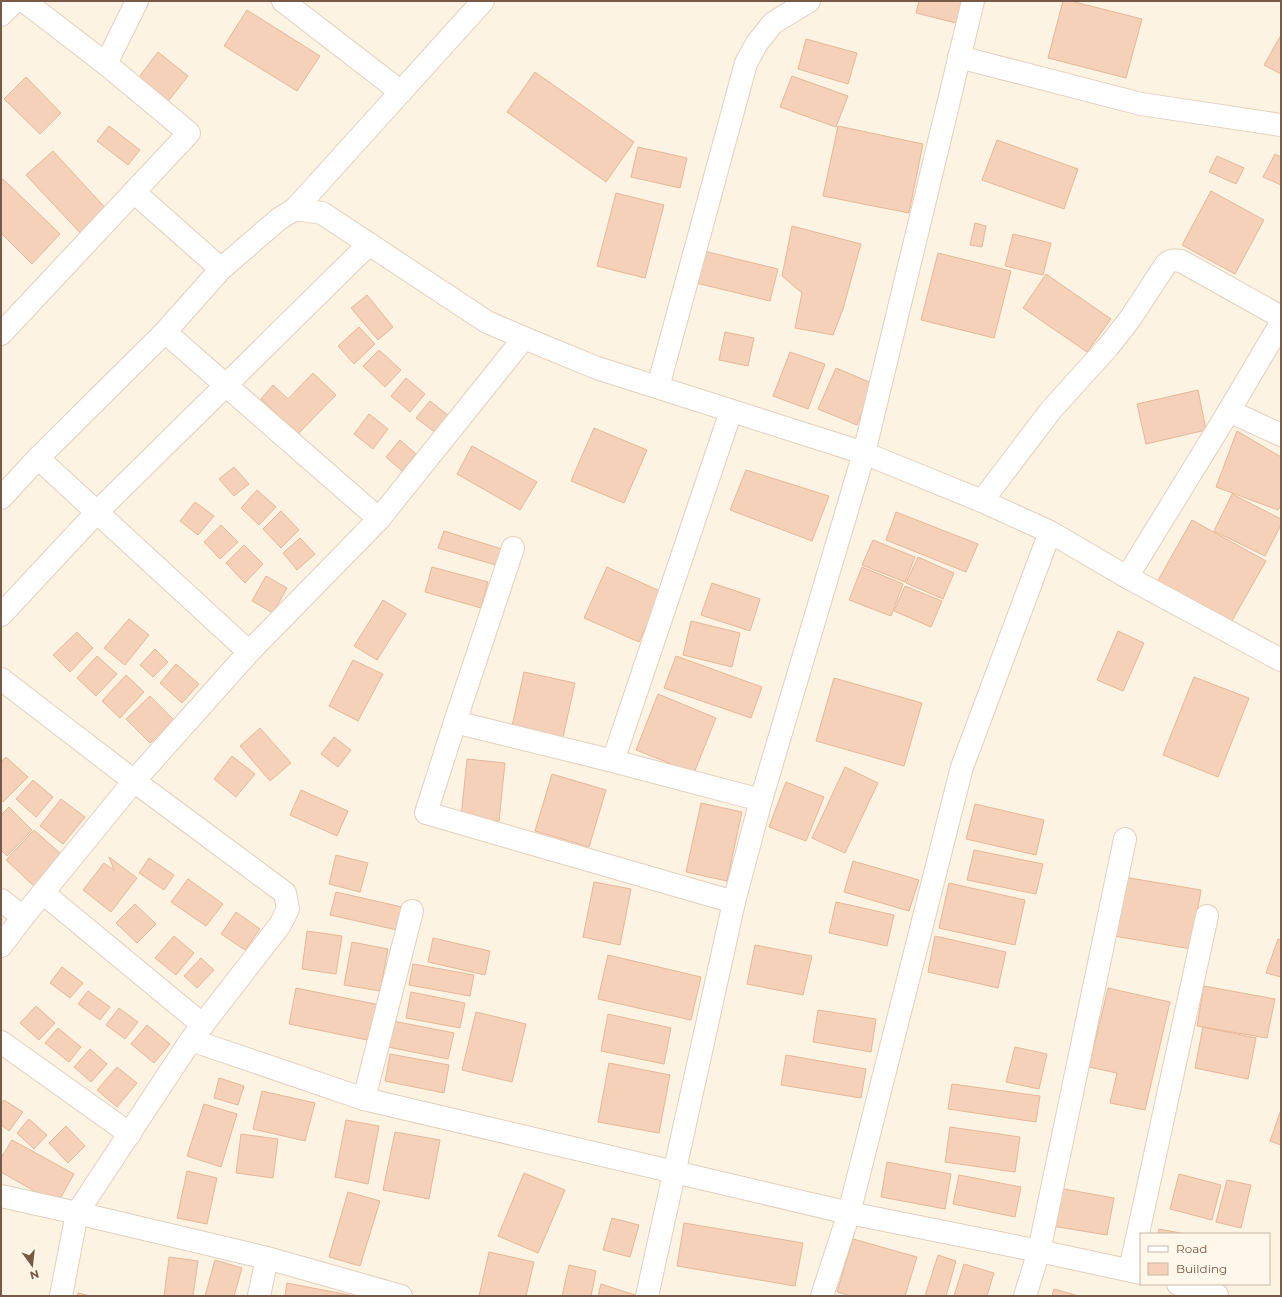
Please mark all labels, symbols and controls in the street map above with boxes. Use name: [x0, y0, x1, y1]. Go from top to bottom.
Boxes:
legend: [1140, 1233, 1270, 1285]
text: Road: [1176, 1241, 1207, 1256]
north arrow: [12, 1245, 52, 1285]
text: Building: [1176, 1261, 1227, 1276]
text: N: [28, 1267, 41, 1283]

